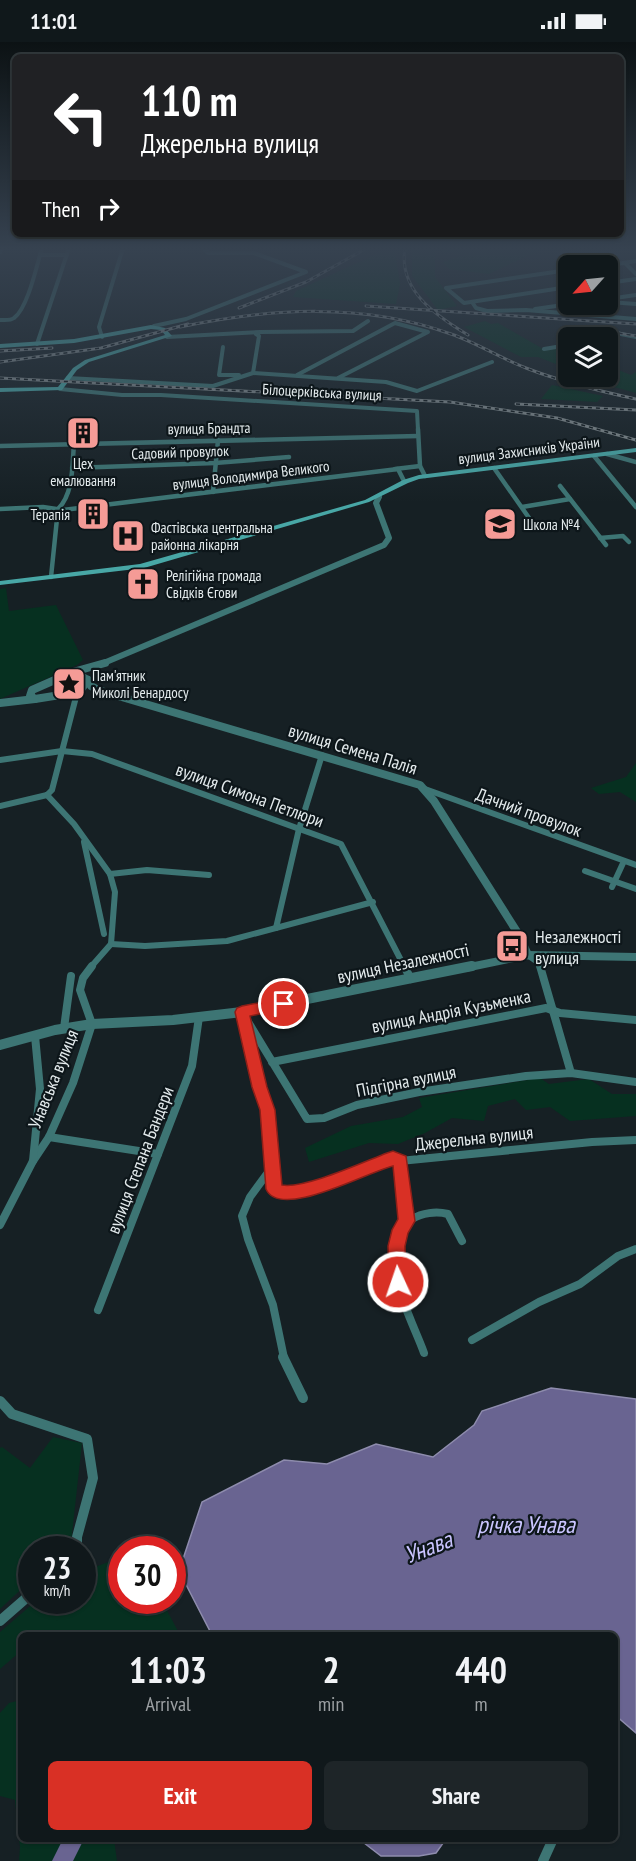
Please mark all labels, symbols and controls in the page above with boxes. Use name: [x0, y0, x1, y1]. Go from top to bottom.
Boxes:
text: 11:01: [30, 7, 78, 35]
text: 110 m: [141, 73, 238, 128]
icon: left: [42, 78, 120, 156]
text: Джерельна вулиця: [141, 126, 319, 160]
icon: right: [92, 192, 125, 225]
text: Then: [42, 195, 80, 223]
north arrow: [558, 255, 618, 315]
map controls: [558, 255, 618, 387]
button: layers: [558, 327, 618, 387]
street label: Білоцерківська вулиця: [262, 379, 382, 405]
building icon: Цех емалювання: [65, 415, 101, 451]
street label: вулиця Брандта: [167, 418, 251, 438]
street label: вулиця Захисників України: [457, 432, 601, 468]
street label: Садовий провулок: [131, 441, 229, 463]
place label: Цех емалювання: [50, 454, 116, 490]
street label: вулиця Володимира Великого: [172, 456, 330, 494]
building icon: Терапія: [75, 496, 111, 532]
place label: Терапія: [31, 505, 70, 524]
school or university icon: Школа №4: [482, 506, 518, 542]
place label: Школа №4: [523, 515, 580, 534]
hospital icon: Фастівська центральна районна лікарня: [110, 518, 146, 554]
place label: Фастівська центральна районна лікарня: [151, 518, 273, 554]
church icon: Релігійна громада Свідків Єгови: [125, 566, 161, 602]
place label: Релігійна громада Свідків Єгови: [166, 566, 261, 602]
place icon: Пам'ятник Миколі Бенардосу: [51, 666, 87, 702]
place label: Пам'ятник Миколі Бенардосу: [92, 666, 189, 702]
street label: вулиця Семена Палія: [286, 718, 420, 780]
street label: вулиця Симона Петлюри: [173, 758, 327, 832]
street label: Дачний провулок: [473, 782, 585, 842]
place label: Незалежності вулиця: [535, 925, 621, 969]
bus stop icon: Незалежності вулиця: [494, 928, 530, 964]
street label: вулиця Незалежності: [335, 938, 471, 988]
pin: [258, 978, 309, 1029]
street label: вулиця Андрія Кузьменка: [370, 984, 532, 1038]
icon: arrive: [267, 987, 300, 1020]
street label: Унавська вулиця: [23, 1026, 83, 1132]
street label: Підгірна вулиця: [354, 1060, 458, 1102]
street label: вулиця Степана Бандери: [101, 1083, 179, 1237]
street label: Джерельна вулиця: [414, 1120, 534, 1156]
position arrow: [366, 1250, 430, 1314]
water label: річка Унава: [477, 1509, 576, 1540]
water label: Унава: [400, 1523, 458, 1570]
speed limit sign: 30: [108, 1536, 186, 1614]
text: 23: [43, 1548, 71, 1587]
text: km/h: [44, 1581, 70, 1600]
text: 11:03: [129, 1646, 207, 1693]
text: 2: [322, 1646, 340, 1693]
text: 440: [455, 1646, 507, 1693]
text: Arrival: [145, 1691, 191, 1717]
text: min: [318, 1691, 344, 1717]
text: m: [475, 1691, 488, 1717]
button: Exit: [48, 1761, 312, 1830]
button: Share: [324, 1761, 588, 1830]

